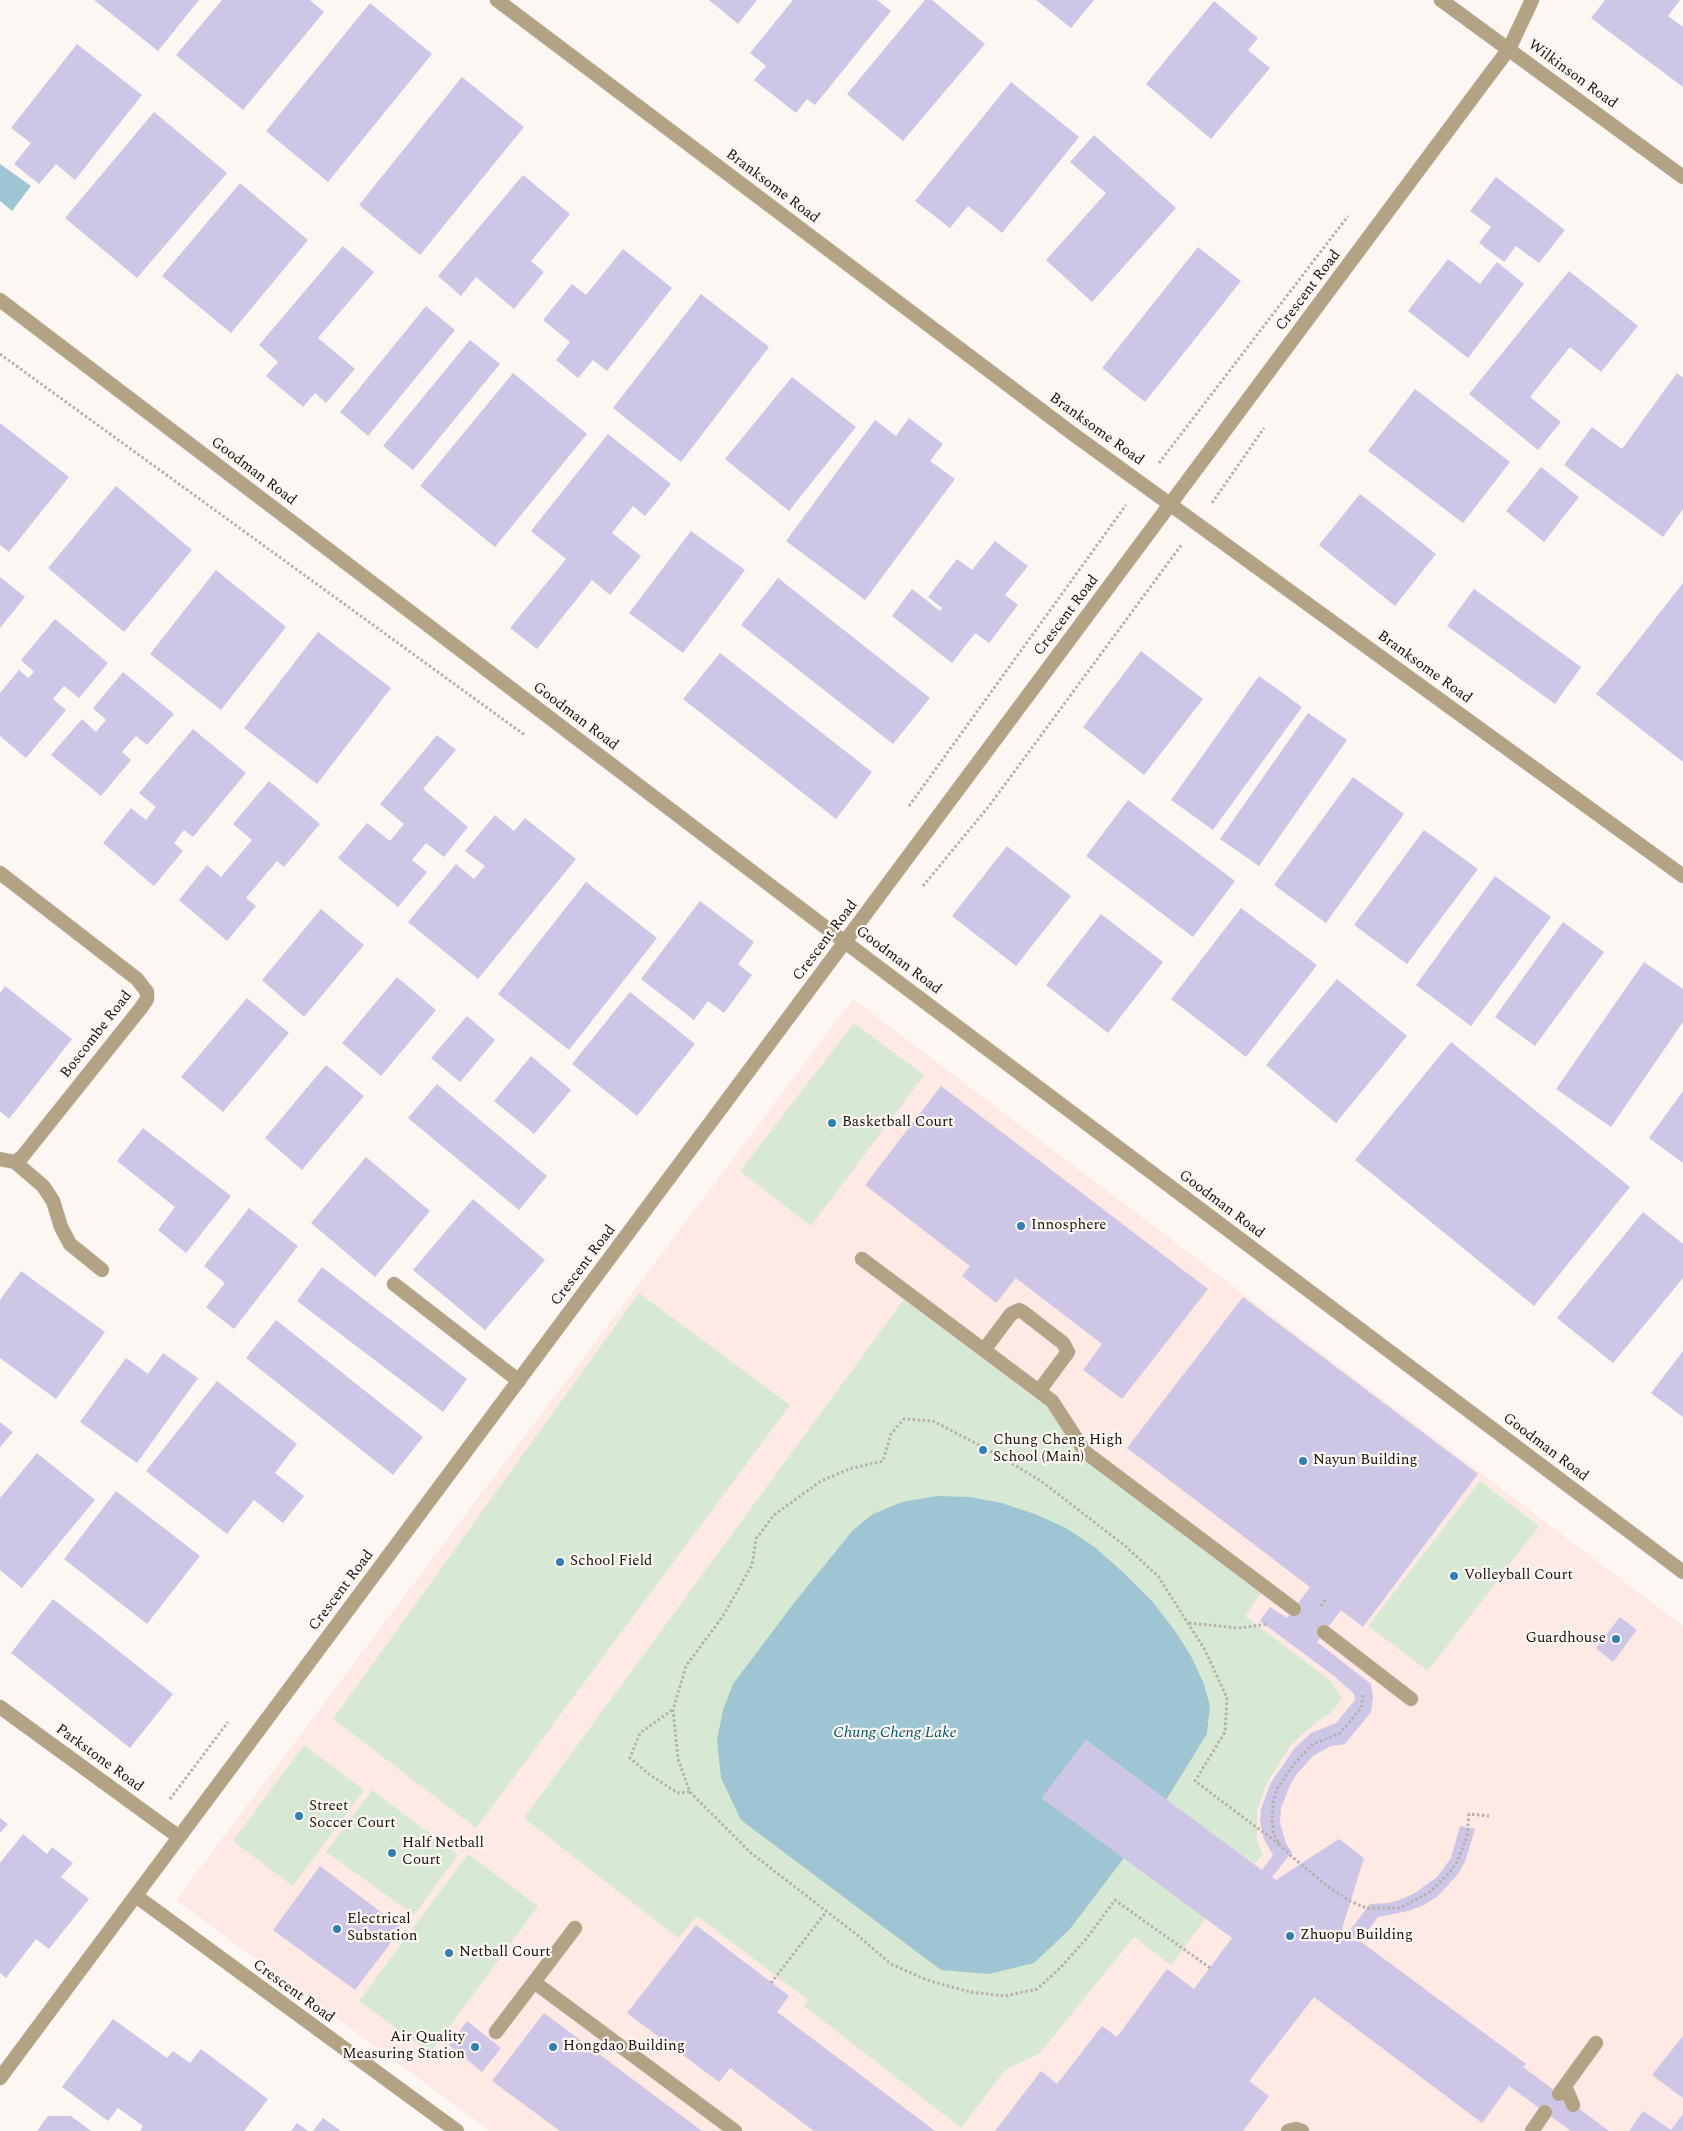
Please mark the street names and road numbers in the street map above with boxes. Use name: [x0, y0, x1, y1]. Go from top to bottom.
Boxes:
street label: Wilkinson Road: [1524, 37, 1620, 113]
street label: Branksome Road: [722, 146, 822, 228]
street label: Crescent Road: [1273, 247, 1345, 335]
street label: Branksome Road: [1045, 390, 1147, 470]
street label: Goodman Road: [207, 434, 299, 510]
street label: Crescent Road: [1031, 572, 1103, 660]
street label: Branksome Road: [1373, 628, 1475, 708]
street label: Goodman Road: [529, 679, 621, 755]
street label: Crescent Road: [790, 897, 862, 985]
street label: Goodman Road: [852, 923, 944, 999]
street label: Boscombe Road: [57, 988, 137, 1082]
street label: Goodman Road: [1175, 1167, 1267, 1243]
street label: Crescent Road: [548, 1222, 620, 1310]
street label: Goodman Road: [1499, 1410, 1591, 1486]
street label: Crescent Road: [306, 1547, 378, 1635]
street label: Parkstone Road: [52, 1721, 146, 1797]
street label: Crescent Road: [249, 1956, 337, 2028]

